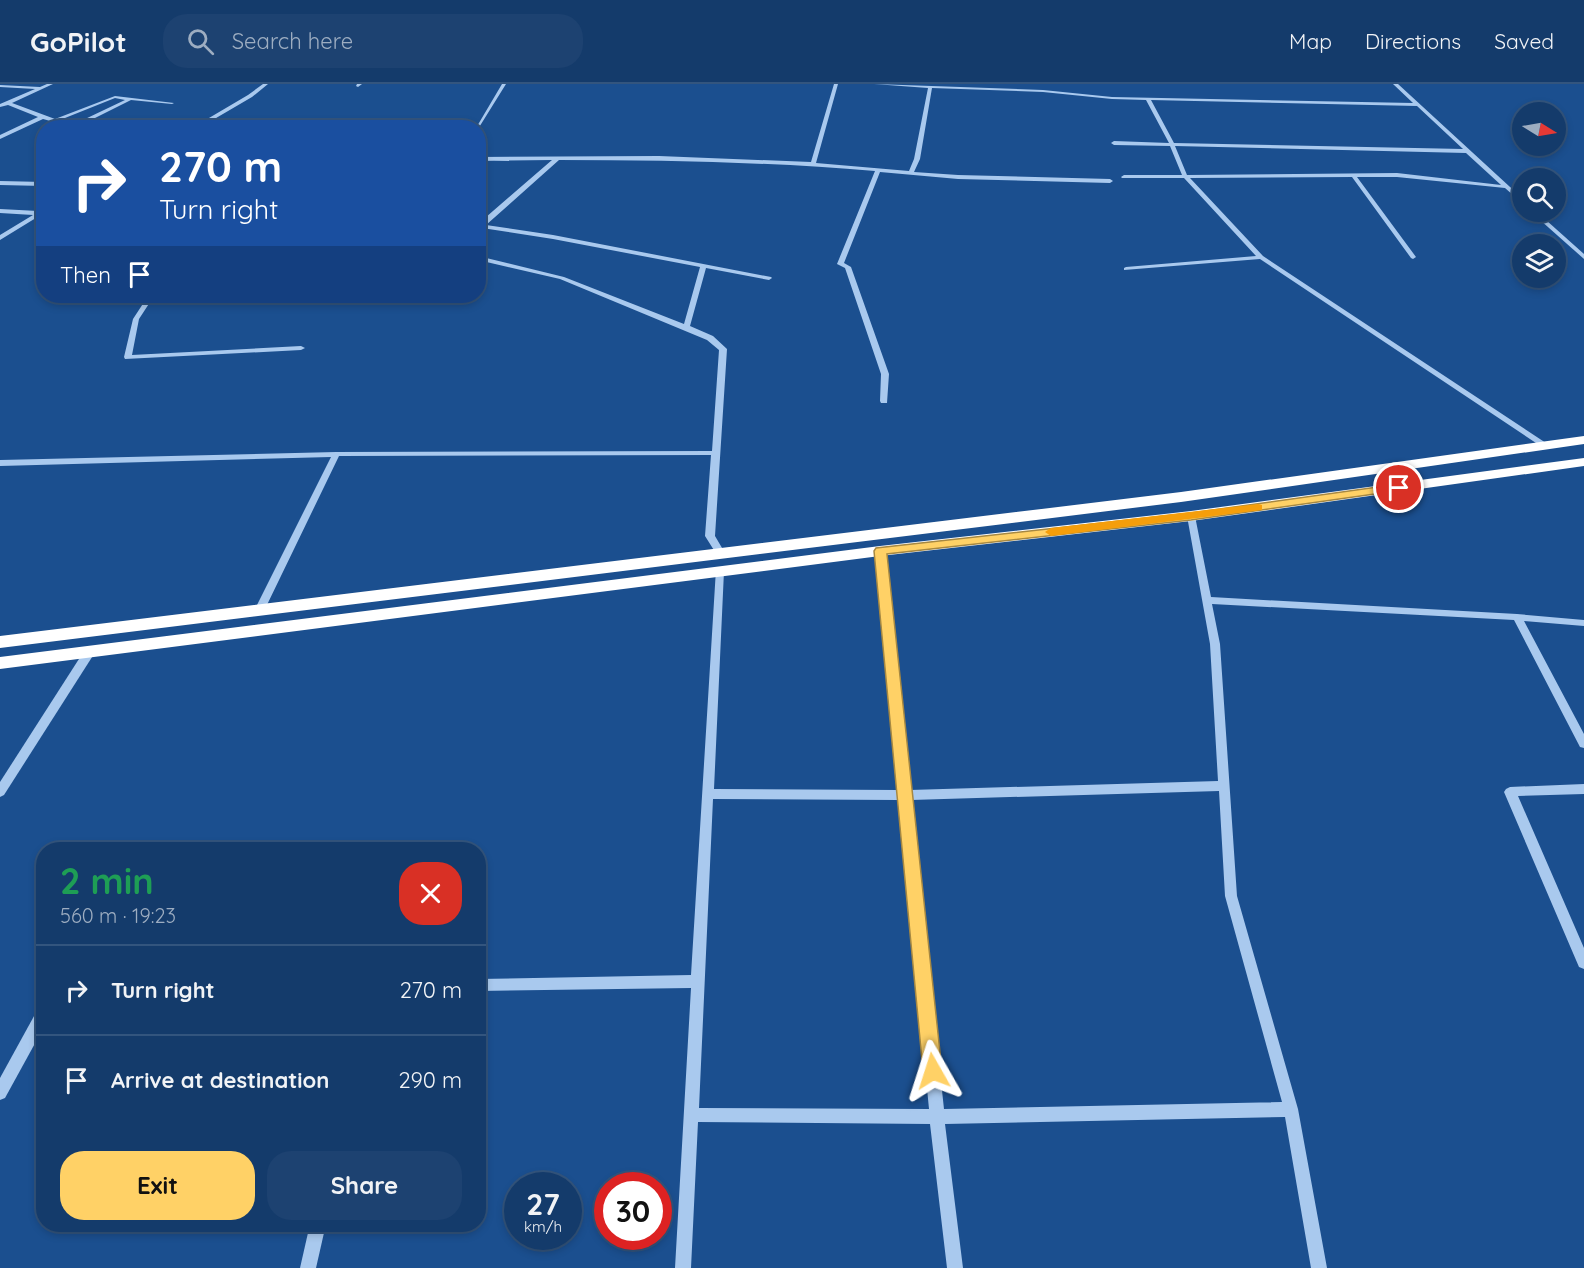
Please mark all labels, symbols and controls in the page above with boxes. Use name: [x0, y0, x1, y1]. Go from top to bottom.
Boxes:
search box: [163, 14, 583, 68]
text: GoPilot: [30, 24, 127, 59]
icon: search: [184, 25, 217, 58]
text: Search here: [232, 27, 353, 55]
text: Map: [1289, 28, 1332, 54]
text: Directions: [1365, 28, 1461, 54]
text: Saved: [1494, 28, 1554, 54]
north arrow: [1512, 102, 1566, 156]
map controls: [1512, 102, 1566, 288]
text: 270 m: [159, 140, 282, 193]
icon: right: [60, 144, 138, 222]
button: search: [1512, 168, 1566, 222]
text: Turn right: [159, 192, 278, 226]
button: layers: [1512, 234, 1566, 288]
icon: arrive: [123, 258, 156, 291]
text: Then: [60, 261, 111, 289]
pin: [1373, 462, 1424, 513]
icon: arrive: [1382, 471, 1415, 504]
text: 2 min: [60, 858, 154, 903]
button: close: [399, 862, 462, 925]
text: 560 m · 19:23: [60, 903, 176, 928]
icon: right: [60, 974, 93, 1007]
text: Turn right: [111, 976, 215, 1004]
text: 270 m: [400, 976, 462, 1004]
position arrow: [901, 1039, 965, 1103]
icon: arrive: [60, 1064, 93, 1097]
text: Arrive at destination: [111, 1066, 329, 1094]
text: 290 m: [398, 1066, 462, 1094]
button: Exit: [60, 1151, 255, 1220]
button: Share: [267, 1151, 462, 1220]
speed limit sign: 30: [594, 1172, 672, 1250]
text: 27: [526, 1185, 560, 1223]
text: km/h: [524, 1217, 562, 1236]

